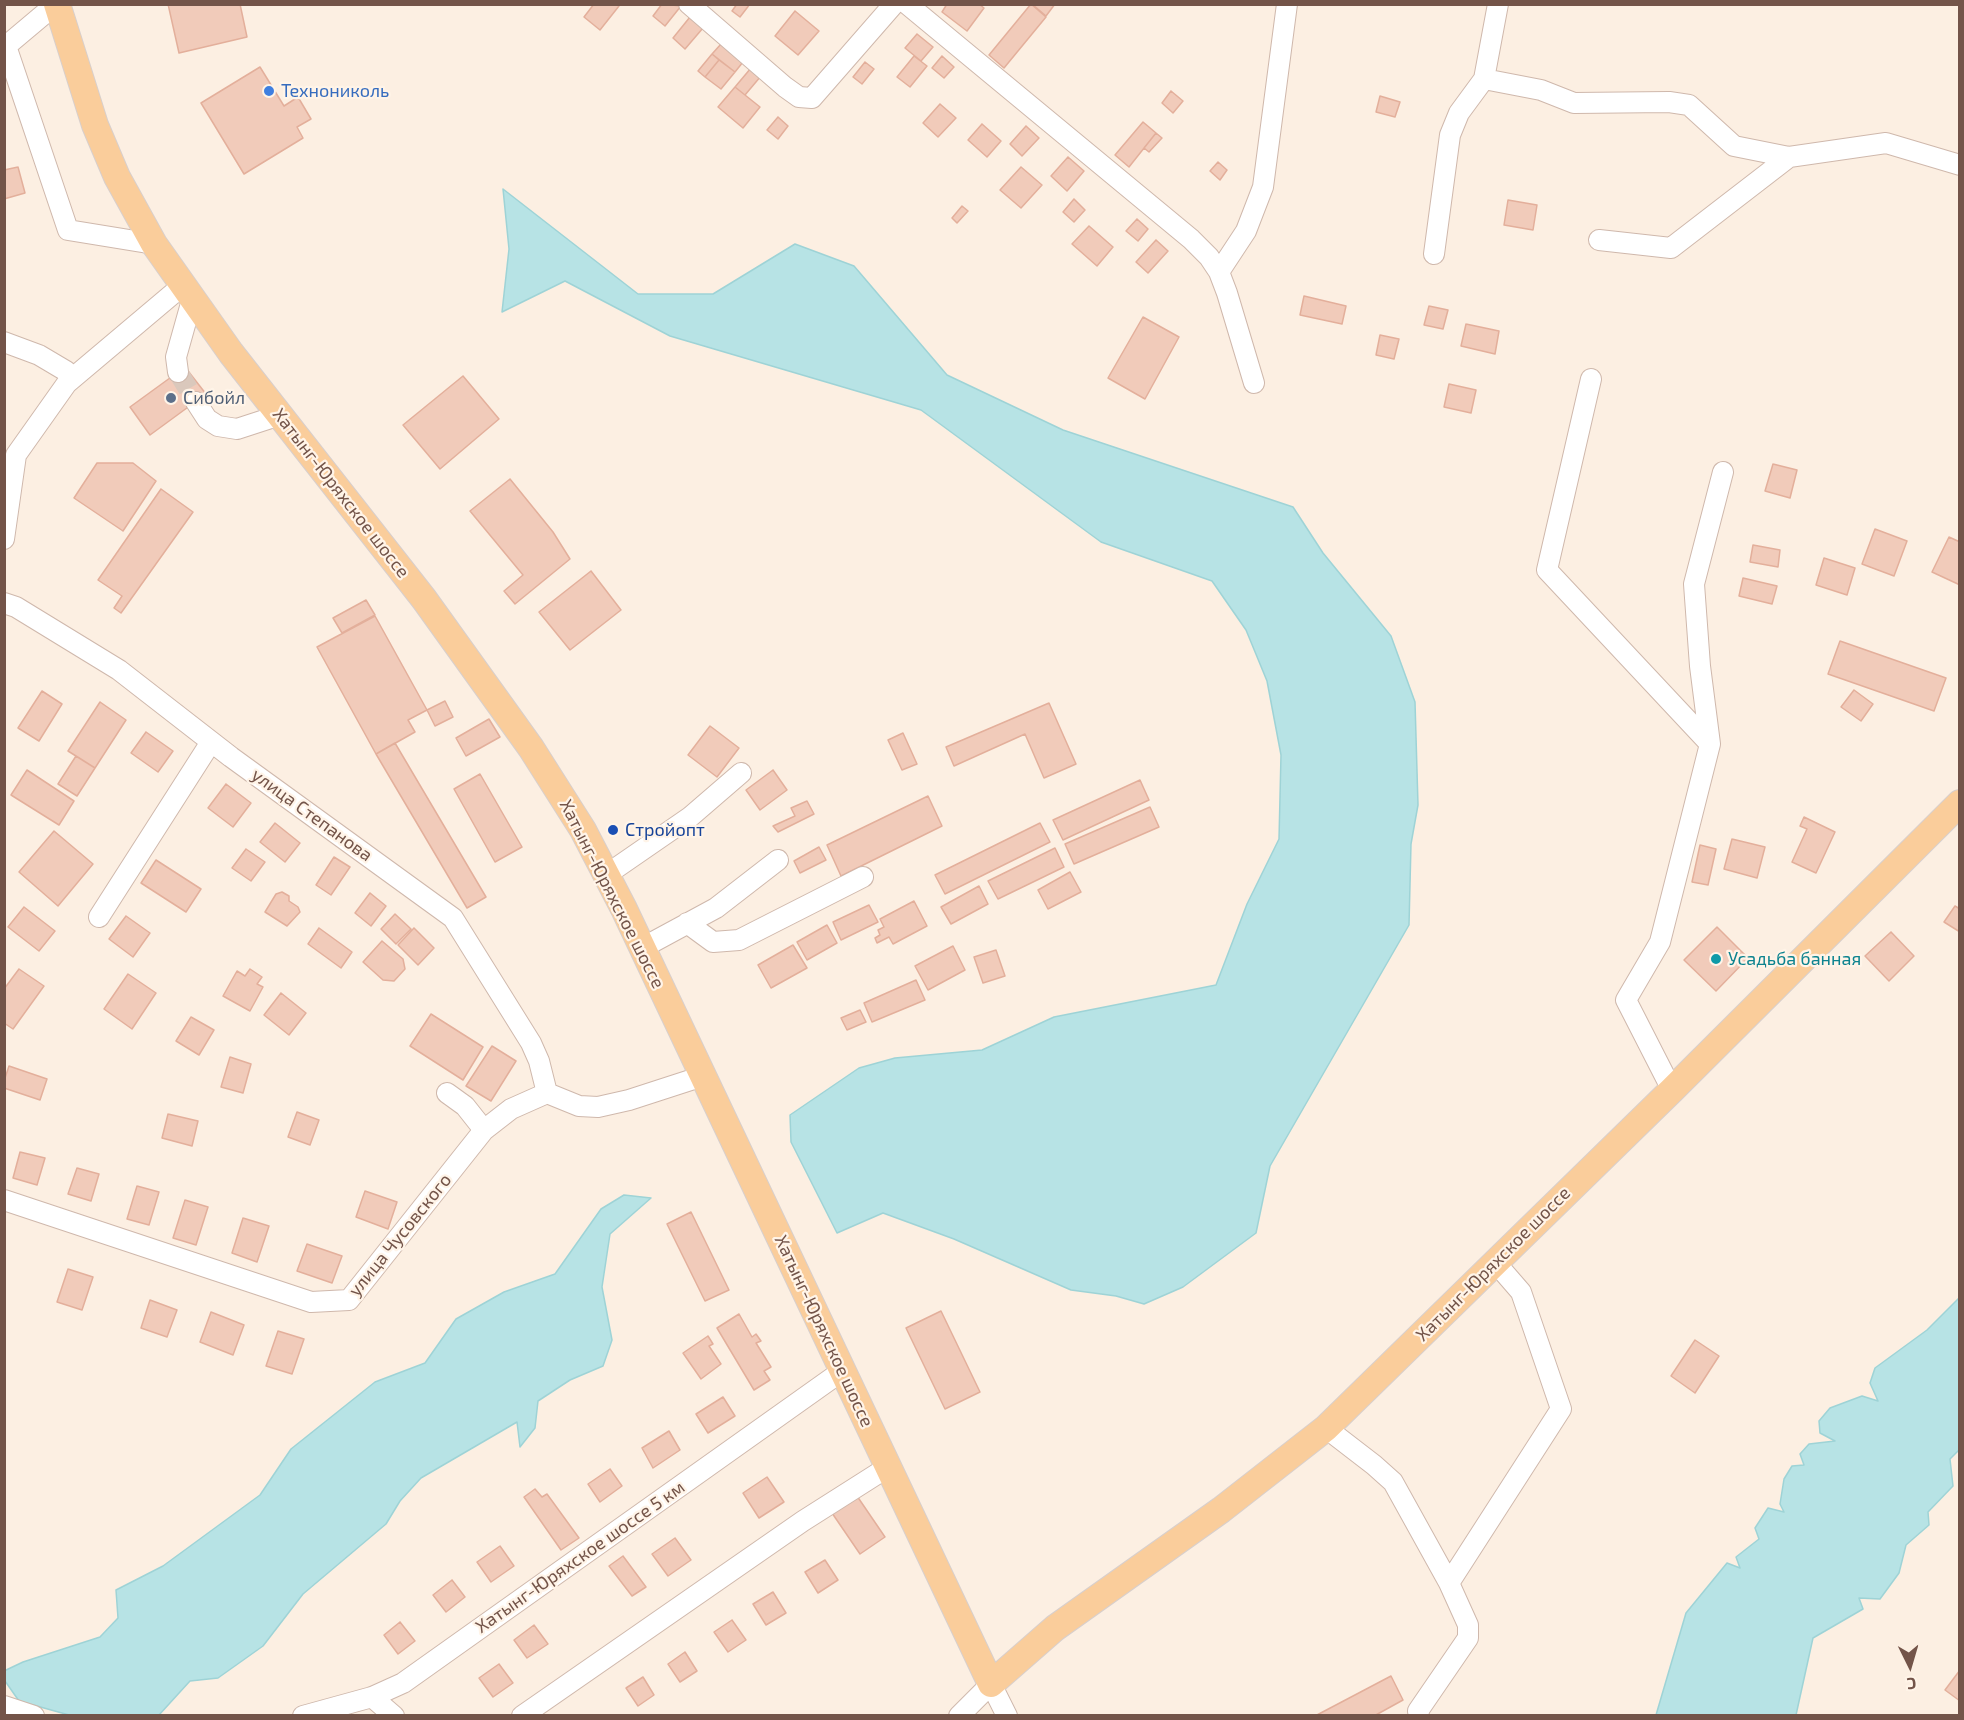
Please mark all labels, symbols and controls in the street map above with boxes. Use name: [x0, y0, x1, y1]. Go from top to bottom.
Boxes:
place label: Технониколь: [281, 80, 389, 102]
marker: Технониколь: [262, 84, 276, 98]
place label: Сибойл: [183, 387, 245, 409]
marker: Сибойл: [164, 391, 178, 405]
street label: Хатынг-Юряхское шоссе: [268, 404, 414, 582]
street label: улица Степанова: [247, 764, 377, 866]
street label: Хатынг-Юряхское шоссе: [555, 796, 669, 992]
place label: Стройопт: [625, 819, 705, 841]
marker: Стройопт: [606, 823, 620, 837]
place label: Усадьба банная: [1728, 948, 1861, 970]
marker: Усадьба банная: [1709, 952, 1723, 966]
street label: улица Чусовского: [344, 1169, 456, 1301]
street label: Хатынг-Юряхское шоссе: [1411, 1182, 1575, 1346]
street label: Хатынг-Юряхское шоссе: [770, 1232, 878, 1430]
street label: Хатынг-Юряхское шоссе 5 км: [471, 1476, 689, 1638]
north arrow: [1880, 1636, 1940, 1696]
text: С: [1906, 1675, 1917, 1694]

